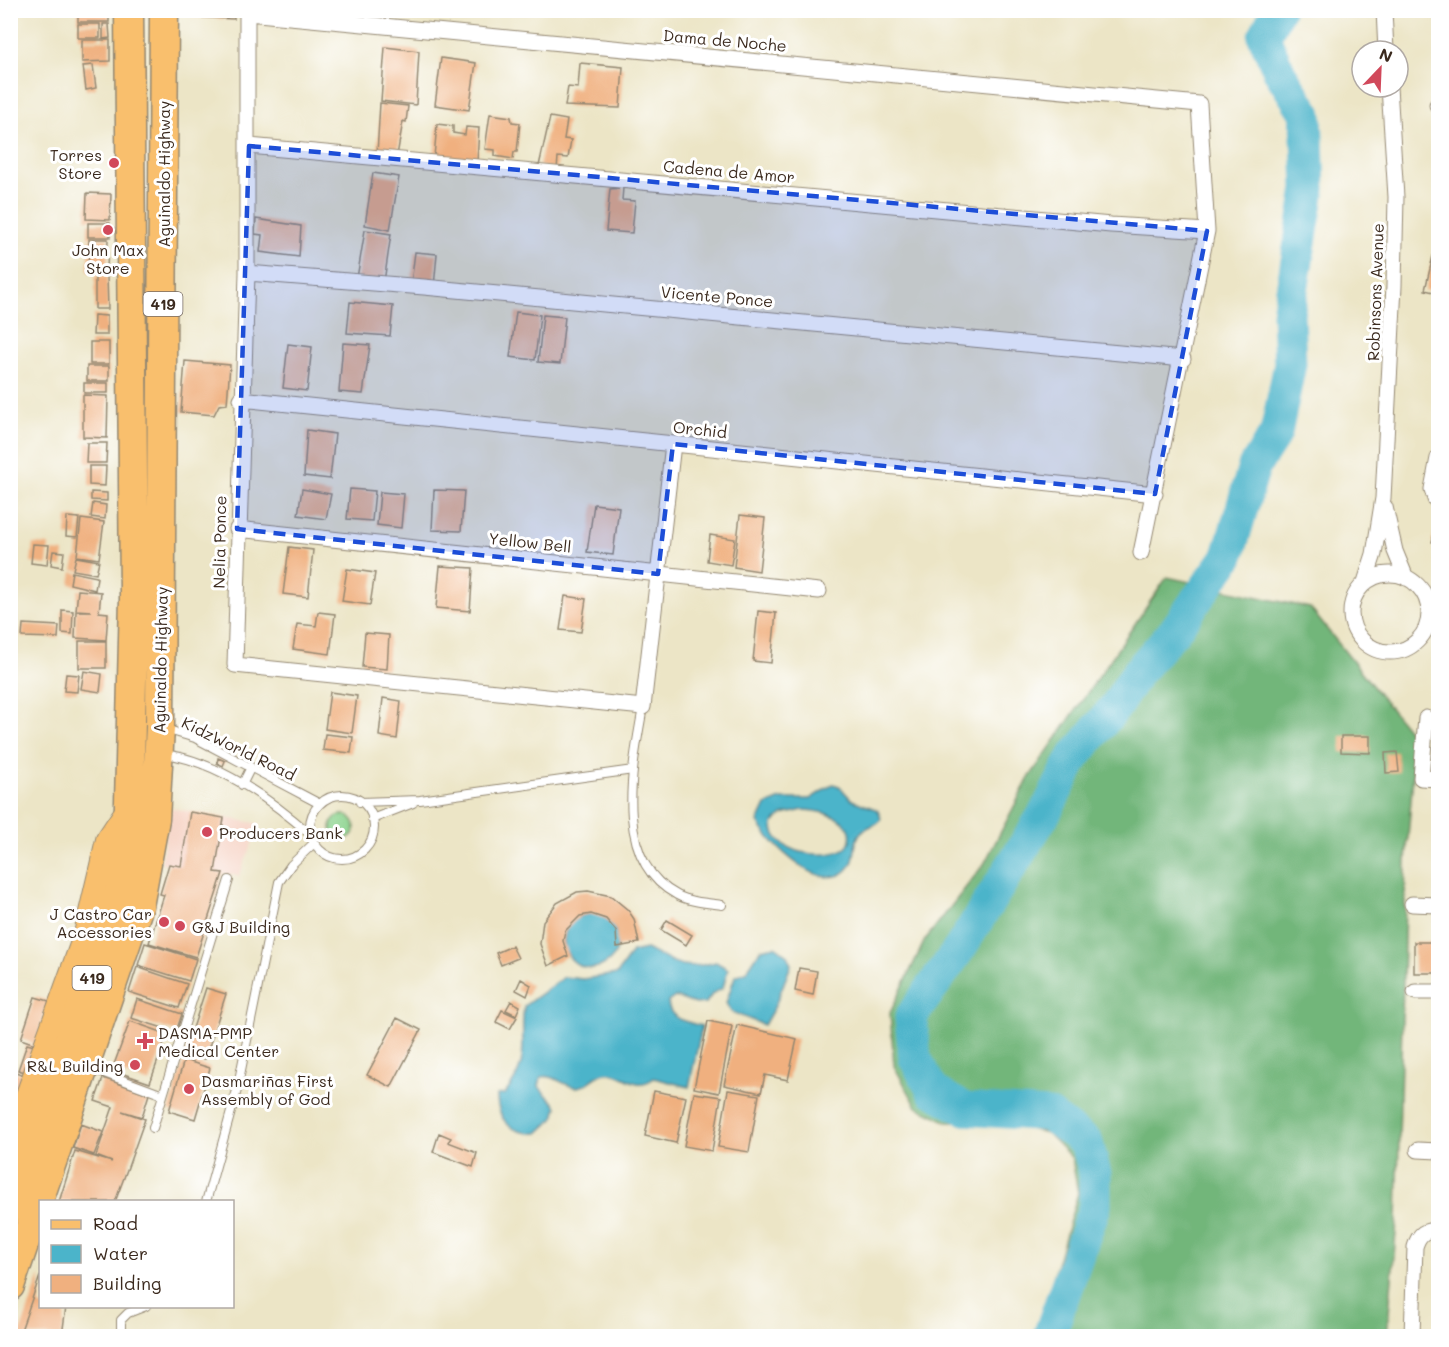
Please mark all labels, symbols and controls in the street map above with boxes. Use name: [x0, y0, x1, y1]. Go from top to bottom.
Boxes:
street label: Dama de Noche: [663, 24, 787, 56]
north arrow: [1350, 39, 1410, 99]
text: N: [1376, 43, 1396, 67]
street label: Aguinaldo Highway: [153, 101, 174, 247]
place label: Torres Store: [50, 144, 102, 183]
street label: Cadena de Amor: [662, 155, 796, 187]
marker: Torres Store: [107, 156, 121, 170]
marker: John Max Store: [101, 223, 115, 237]
street label: Robinsons Avenue: [1362, 223, 1388, 361]
place label: John Max Store: [72, 239, 144, 278]
street label: Vicente Ponce: [660, 281, 774, 311]
road number: 419: [144, 292, 182, 316]
street label: Orchid: [672, 416, 728, 442]
street label: Nelia Ponce: [208, 495, 230, 589]
street label: Yellow Bell: [487, 527, 573, 557]
street label: Aguinaldo Highway: [148, 586, 172, 734]
street label: KidzWorld Road: [179, 711, 299, 785]
place label: Producers Bank: [219, 822, 343, 843]
marker: Producers Bank: [200, 825, 214, 839]
place label: J Castro Car Accessories: [50, 903, 152, 942]
marker: J Castro Car Accessories: [157, 915, 171, 929]
place label: G&J Building: [192, 916, 290, 937]
marker: G&J Building: [173, 919, 187, 933]
road number: 419: [72, 966, 112, 990]
place label: DASMA-PMP Medical Center: [158, 1022, 279, 1061]
marker: DASMA-PMP Medical Center: [136, 1032, 154, 1050]
place label: R&L Building: [27, 1055, 123, 1076]
marker: R&L Building: [128, 1058, 142, 1072]
place label: Dasmariñas First Assembly of God: [201, 1070, 334, 1109]
marker: Dasmariñas First Assembly of God: [182, 1082, 196, 1096]
legend: [39, 1200, 234, 1308]
text: Road: [93, 1211, 138, 1235]
text: Water: [93, 1241, 148, 1265]
text: Building: [93, 1271, 161, 1295]

